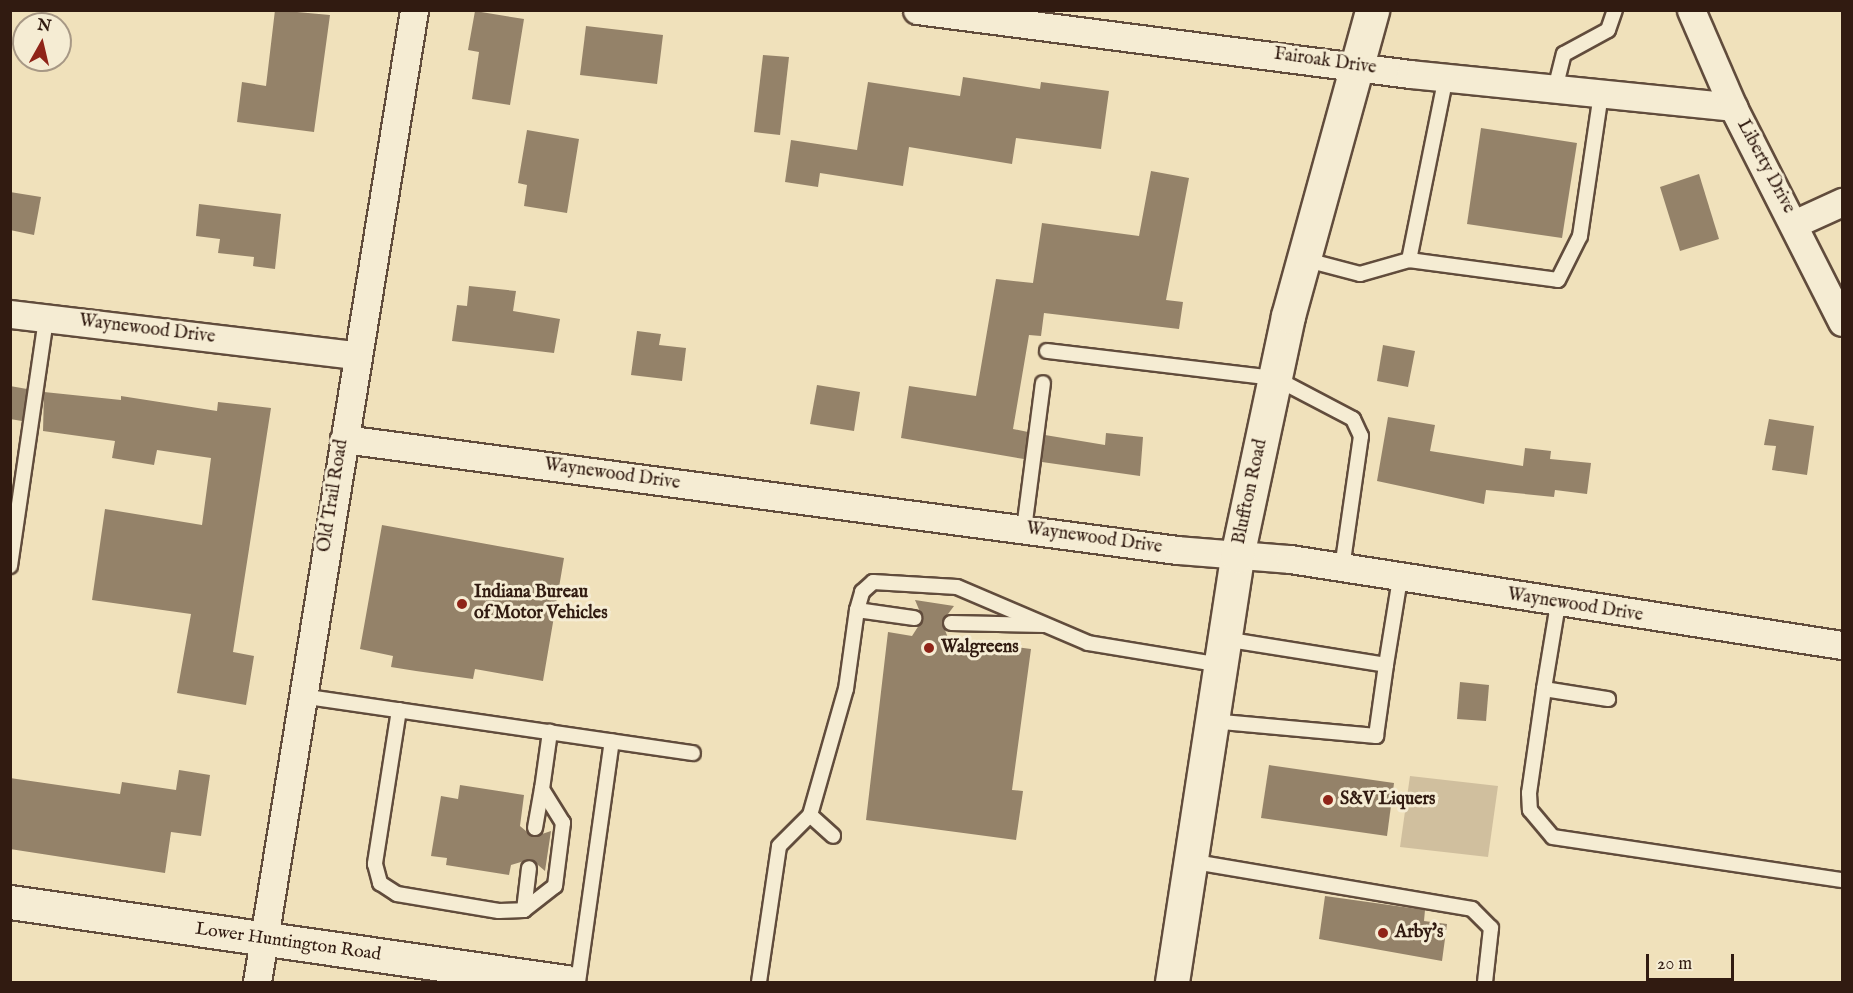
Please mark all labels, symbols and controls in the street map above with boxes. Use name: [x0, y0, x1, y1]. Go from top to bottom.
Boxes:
north arrow: [12, 12, 72, 72]
text: N: [36, 15, 52, 37]
street label: Fairoak Drive: [1272, 44, 1378, 80]
street label: Liberty Drive: [1731, 116, 1799, 218]
street label: Waynewood Drive: [78, 311, 216, 349]
street label: Old Trail Road: [314, 438, 354, 554]
street label: Bluffton Road: [1229, 438, 1273, 546]
street label: Waynewood Drive: [543, 455, 681, 495]
street label: Waynewood Drive: [1025, 519, 1163, 559]
place label: Indiana Bureau of Motor Vehicles: [474, 583, 607, 626]
street label: Waynewood Drive: [1506, 585, 1644, 627]
marker: Indiana Bureau of Motor Vehicles: [455, 597, 469, 611]
place label: Walgreens: [941, 637, 1019, 659]
marker: Walgreens: [922, 641, 936, 655]
place label: S&V Liquers: [1340, 789, 1435, 811]
marker: S&V Liquers: [1321, 793, 1335, 807]
street label: Lower Huntington Road: [194, 919, 382, 967]
place label: Arby's: [1395, 922, 1443, 944]
marker: Arby's: [1376, 926, 1390, 940]
scale bar: [1649, 942, 1738, 980]
text: 20 m: [1657, 953, 1692, 976]

